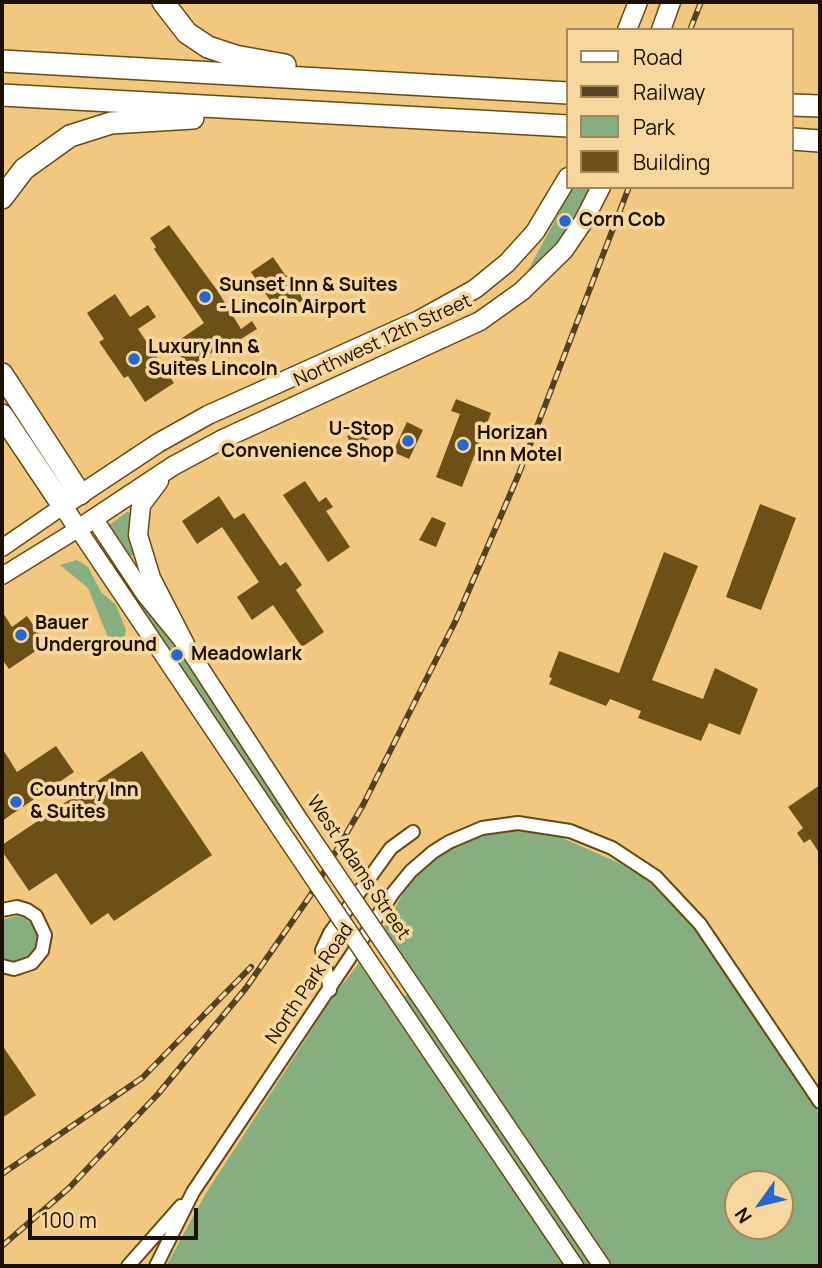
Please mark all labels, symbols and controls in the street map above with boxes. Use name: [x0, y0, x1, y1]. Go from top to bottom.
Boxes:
legend: [566, 28, 794, 189]
text: Road: [633, 43, 683, 71]
text: Railway: [633, 78, 705, 106]
text: Park: [633, 113, 675, 141]
text: Building: [633, 148, 710, 176]
place label: Corn Cob: [579, 210, 666, 232]
marker: Corn Cob: [557, 213, 573, 229]
place label: Sunset Inn & Suites - Lincoln Airport: [219, 275, 398, 319]
marker: Sunset Inn & Suites - Lincoln Airport: [197, 289, 213, 305]
street label: Northwest 12th Street: [291, 290, 475, 392]
place label: Luxury Inn & Suites Lincoln: [148, 337, 278, 381]
marker: Luxury Inn & Suites Lincoln: [126, 351, 142, 367]
place label: U-Stop Convenience Shop: [221, 419, 394, 463]
place label: Horizan Inn Motel: [477, 423, 562, 467]
marker: U-Stop Convenience Shop: [400, 433, 416, 449]
marker: Horizan Inn Motel: [455, 437, 471, 453]
place label: Bauer Underground: [35, 613, 157, 657]
marker: Bauer Underground: [13, 627, 29, 643]
place label: Meadowlark: [191, 644, 302, 666]
marker: Meadowlark: [169, 647, 185, 663]
place label: Country Inn & Suites: [30, 780, 139, 824]
street label: West Adams Street: [301, 792, 415, 944]
marker: Country Inn & Suites: [8, 794, 24, 810]
street label: North Park Road: [261, 919, 359, 1049]
north arrow: [724, 1170, 794, 1240]
scale bar: [32, 1194, 201, 1238]
text: N: [729, 1203, 758, 1229]
text: 100 m: [41, 1206, 97, 1234]

